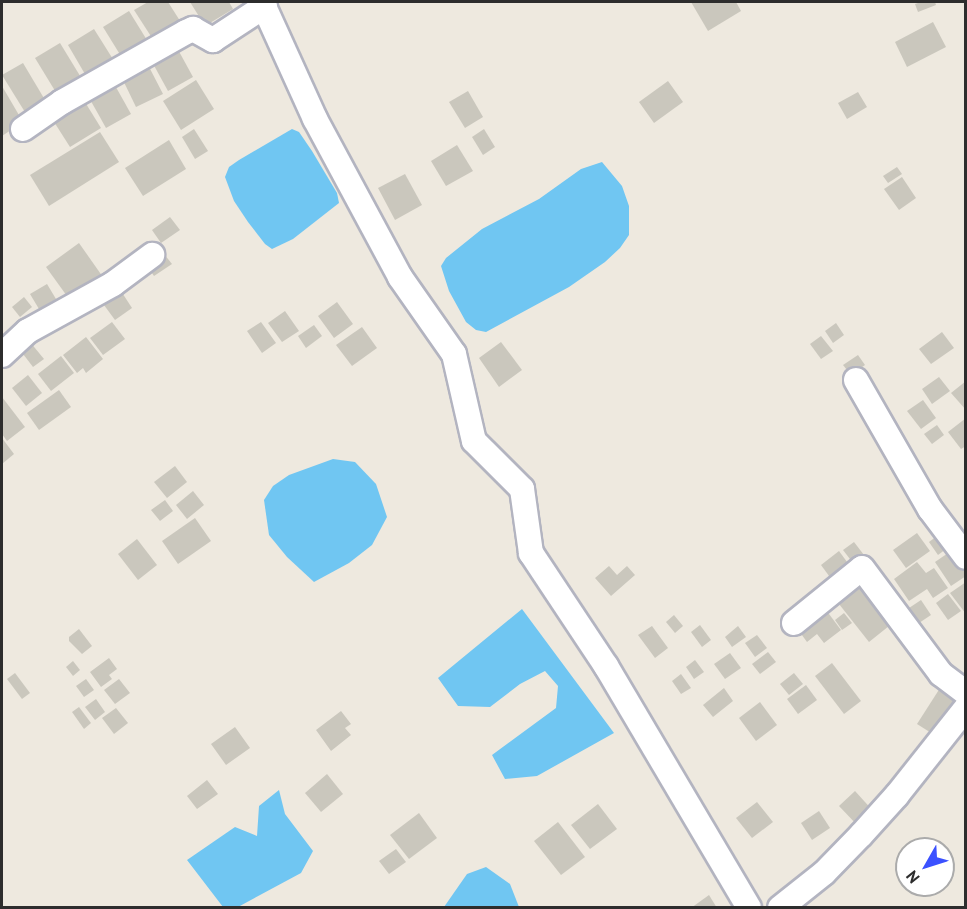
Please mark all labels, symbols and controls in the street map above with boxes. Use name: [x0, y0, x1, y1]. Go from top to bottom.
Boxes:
north arrow: [895, 837, 955, 897]
text: N: [901, 867, 924, 887]

